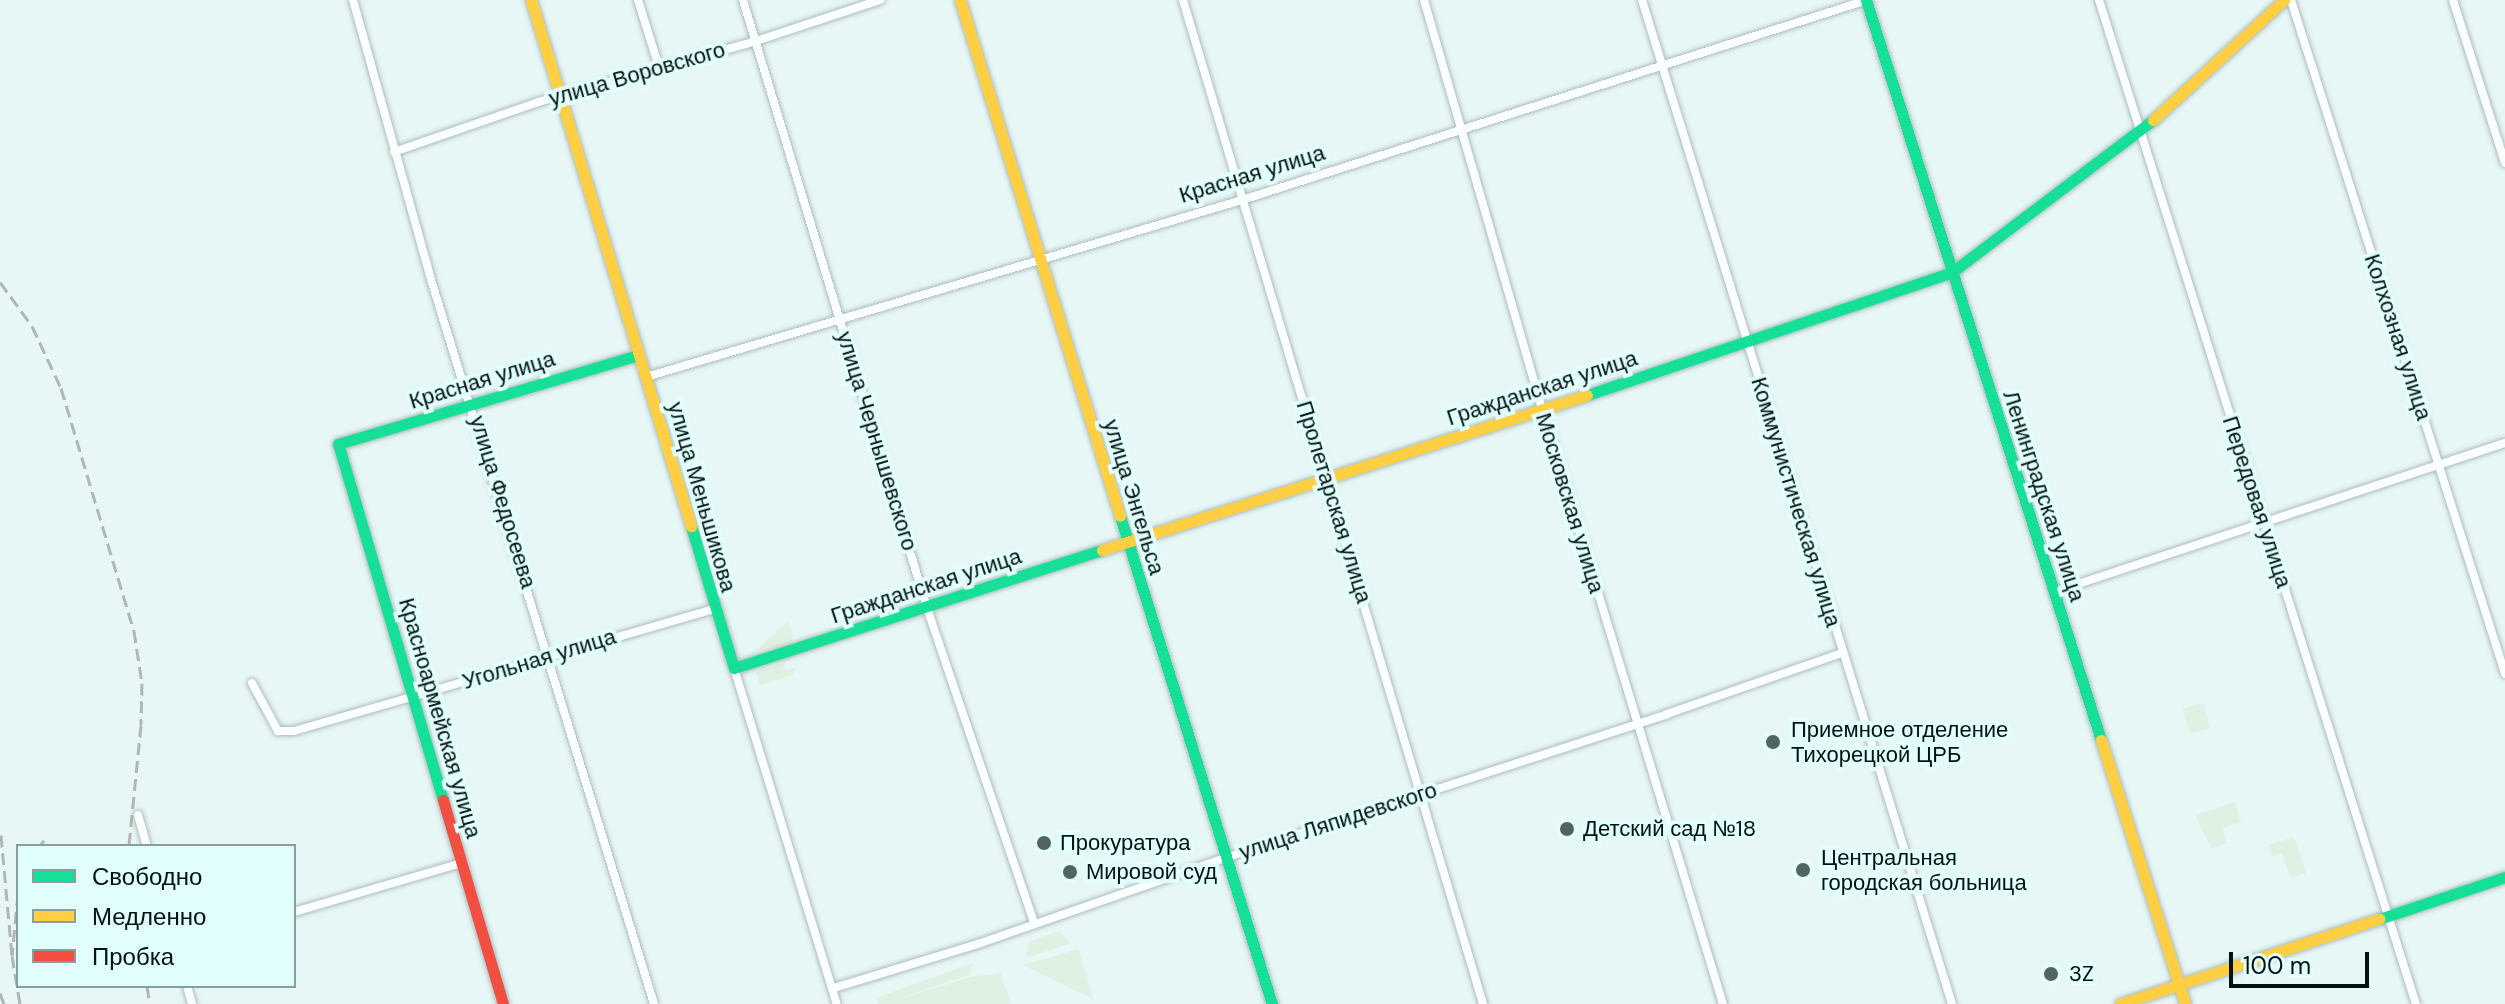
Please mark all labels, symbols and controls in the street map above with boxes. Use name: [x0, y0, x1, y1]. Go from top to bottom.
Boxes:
street label: улица Воровского: [546, 36, 728, 112]
street label: Красная улица: [1176, 139, 1328, 209]
street label: Колхозная улица: [2359, 251, 2437, 423]
street label: улица Чернышевского: [831, 328, 923, 554]
street label: Красная улица: [406, 345, 558, 415]
street label: Гражданская улица: [1443, 345, 1641, 431]
street label: Коммунистическая улица: [1745, 374, 1847, 630]
street label: Ленинградская улица: [1997, 387, 2091, 605]
street label: Пролетарская улица: [1291, 398, 1377, 606]
street label: улица Меньшикова: [662, 399, 742, 595]
street label: Московская улица: [1530, 410, 1610, 596]
street label: улица Федосеева: [464, 413, 542, 591]
street label: Передовая улица: [2217, 413, 2297, 591]
street label: улица Энгельса: [1098, 416, 1170, 578]
street label: Гражданская улица: [827, 543, 1025, 629]
street label: Красноармейская улица: [393, 595, 487, 841]
street label: Угольная улица: [459, 623, 619, 695]
place label: Приемное отделение Тихорецкой ЦРБ: [1791, 716, 2008, 768]
marker: Приемное отделение Тихорецкой ЦРБ: [1762, 731, 1784, 753]
street label: улица Ляпидевского: [1236, 777, 1440, 865]
place label: Детский сад №18: [1583, 816, 1756, 842]
marker: Детский сад №18: [1558, 820, 1576, 838]
place label: Прокуратура: [1060, 830, 1190, 856]
marker: Прокуратура: [1035, 834, 1053, 852]
legend: [16, 844, 296, 988]
place label: Центральная городская больница: [1821, 844, 2027, 896]
place label: Мировой суд: [1086, 859, 1217, 885]
marker: Центральная городская больница: [1792, 859, 1814, 881]
text: Свободно: [92, 861, 202, 892]
marker: Мировой суд: [1061, 863, 1079, 881]
text: Медленно: [92, 901, 206, 932]
scale bar: [2233, 936, 2373, 986]
text: Пробка: [92, 941, 174, 972]
text: 100 m: [2243, 950, 2311, 981]
place label: 3Z: [2069, 961, 2094, 987]
marker: 3Z: [2040, 963, 2062, 985]

